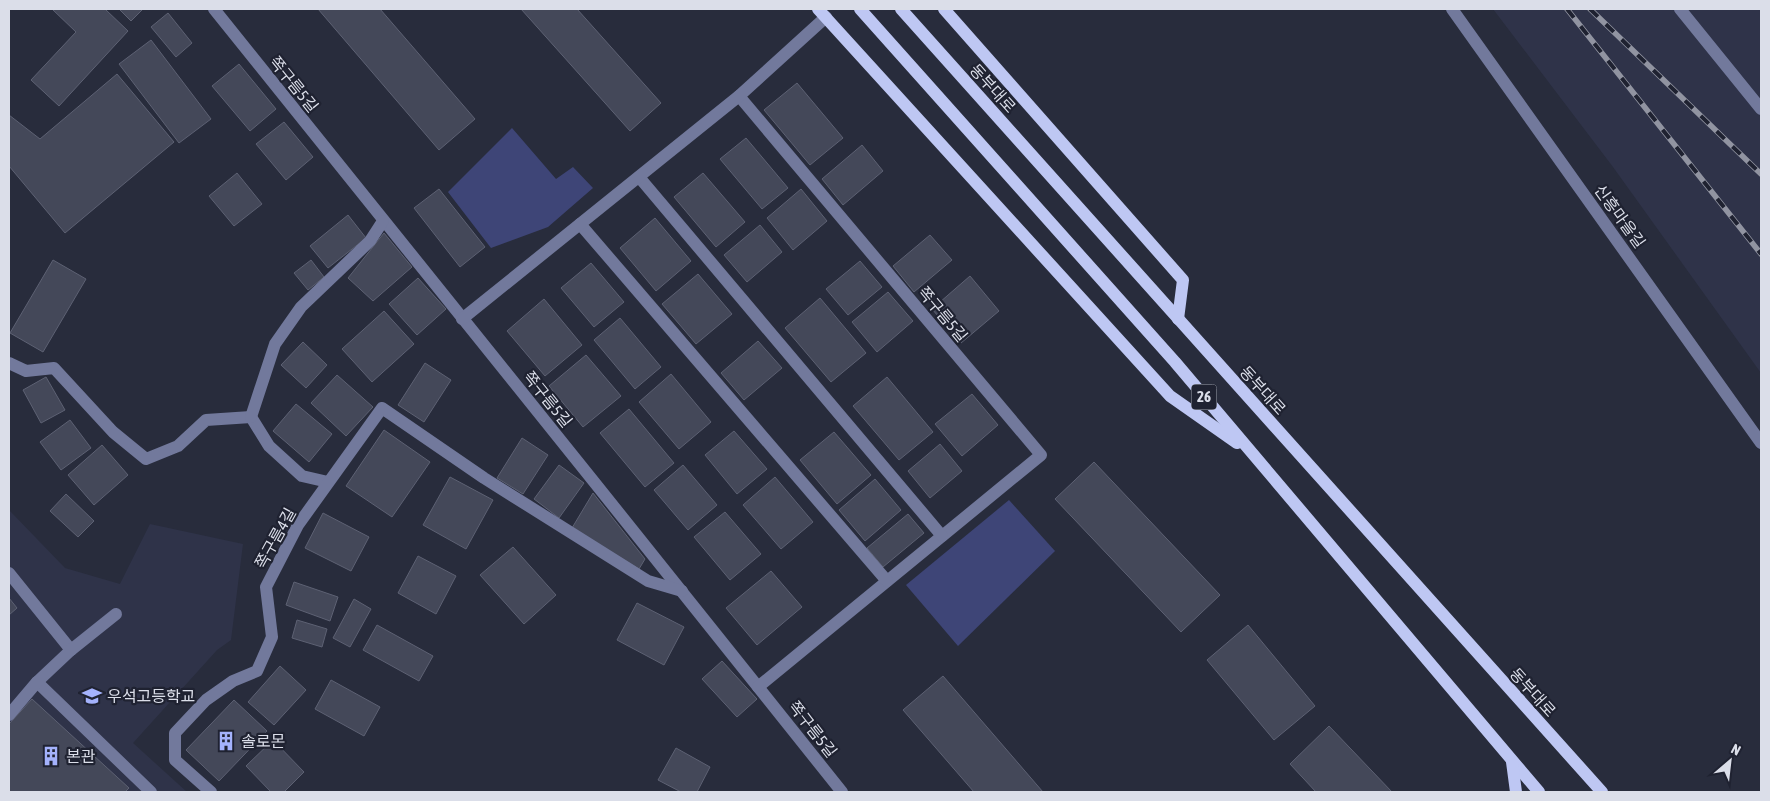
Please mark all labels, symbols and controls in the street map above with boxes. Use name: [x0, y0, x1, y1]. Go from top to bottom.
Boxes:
street label: 쪽구름5길: [266, 53, 322, 115]
street label: 동부대로: [967, 60, 1020, 116]
street label: 신흥마을길: [1591, 181, 1649, 251]
street label: 쪽구름5길: [915, 283, 971, 345]
street label: 동부대로: [1237, 362, 1290, 418]
street label: 쪽구름5길: [520, 368, 576, 430]
road number: 26: [1192, 384, 1216, 410]
street label: 쪽구름4길: [251, 505, 299, 571]
street label: 동부대로: [1507, 664, 1560, 720]
school or university icon: 우석고등학교: [81, 685, 103, 707]
place label: 우석고등학교: [107, 687, 195, 705]
street label: 쪽구름5길: [785, 697, 841, 761]
building icon: 솔로몬: [215, 730, 237, 752]
place label: 솔로몬: [241, 732, 285, 750]
north arrow: [1705, 736, 1755, 786]
text: N: [1729, 741, 1744, 759]
building icon: 본관: [40, 745, 62, 767]
place label: 본관: [66, 747, 96, 765]

